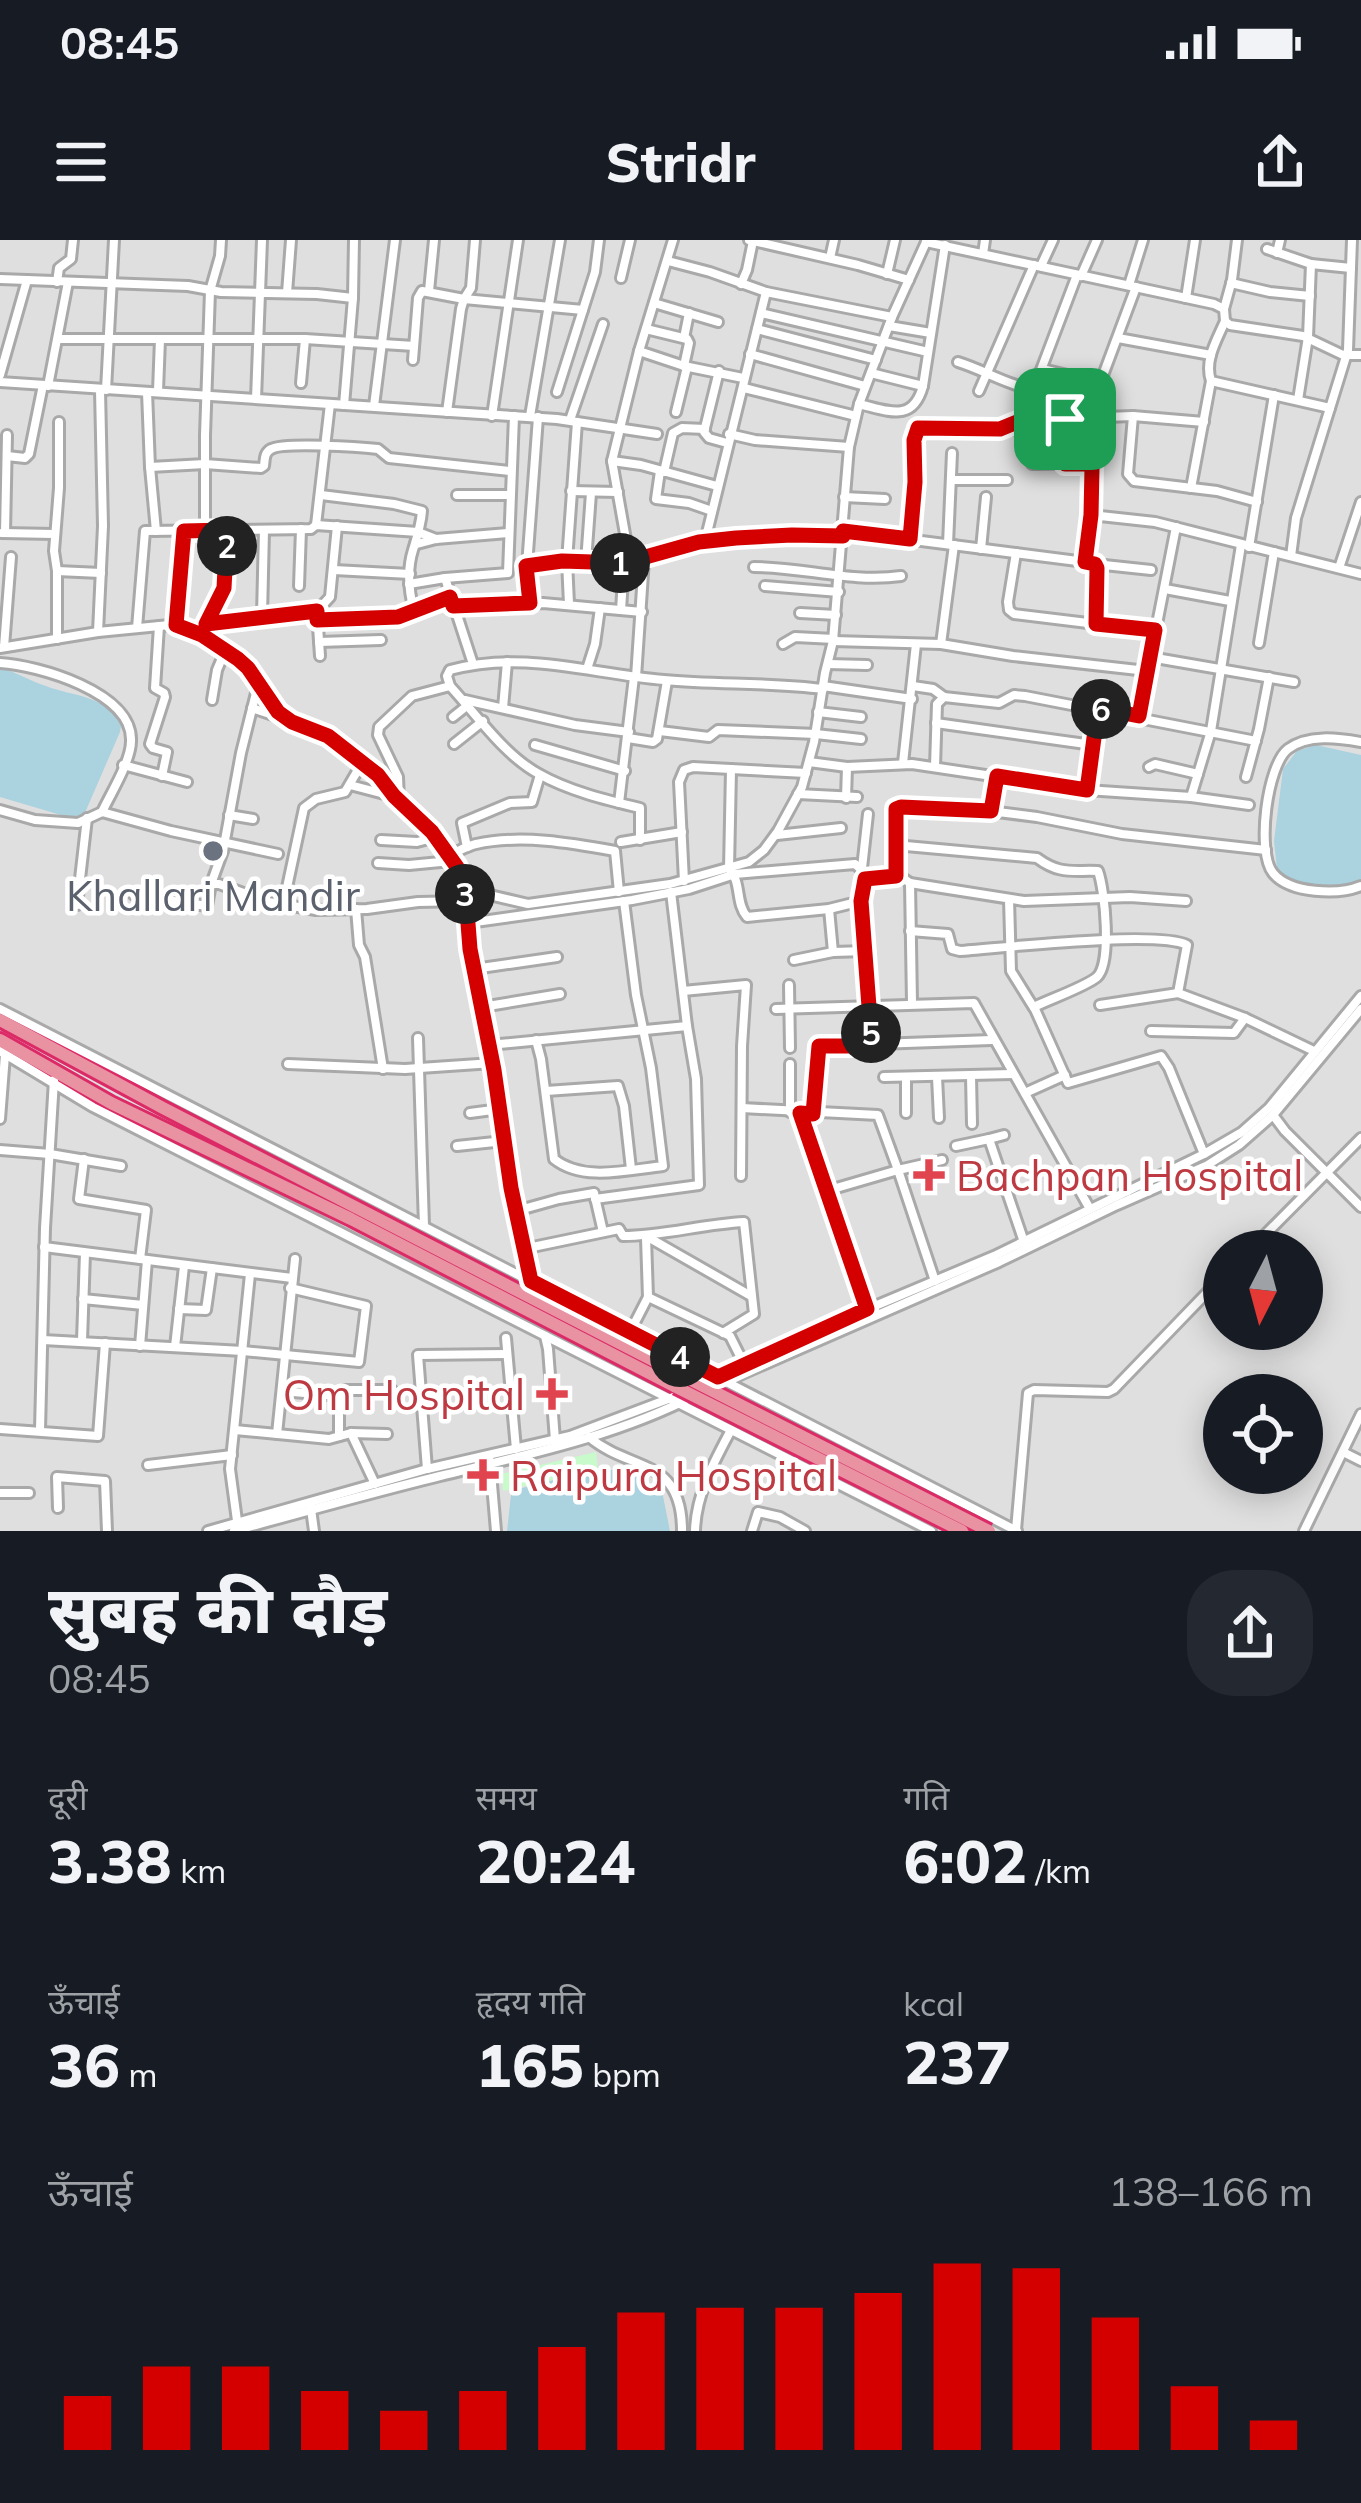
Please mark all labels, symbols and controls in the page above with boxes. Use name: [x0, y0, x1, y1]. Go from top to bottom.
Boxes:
text: 08:45: [60, 14, 179, 70]
text: Stridr: [606, 128, 755, 196]
icon: menu: [48, 129, 114, 195]
icon: share: [1247, 129, 1313, 195]
pin: [1014, 368, 1116, 470]
icon: arrive: [1032, 386, 1098, 452]
pin: 2: [197, 516, 257, 576]
text: 2: [217, 525, 237, 566]
pin: 1: [590, 533, 650, 593]
text: 1: [610, 542, 630, 583]
pin: 6: [1071, 679, 1131, 739]
text: 6: [1091, 688, 1111, 729]
marker: Khallari Mandir: [200, 838, 226, 864]
pin: 3: [435, 864, 495, 924]
place label: Khallari Mandir: [66, 869, 361, 922]
text: 3: [455, 873, 475, 914]
pin: 5: [841, 1003, 901, 1063]
text: 5: [861, 1012, 881, 1053]
place label: Bachpan Hospital: [956, 1149, 1303, 1202]
marker: Bachpan Hospital: [913, 1159, 945, 1191]
north arrow: [1203, 1230, 1323, 1350]
map controls: [1203, 1230, 1323, 1494]
pin: 4: [650, 1327, 710, 1387]
text: 4: [670, 1336, 690, 1377]
place label: Om Hospital: [283, 1368, 525, 1421]
button: locate: [1203, 1374, 1323, 1494]
marker: Om Hospital: [536, 1378, 568, 1410]
place label: Raipura Hospital: [510, 1449, 837, 1502]
marker: Raipura Hospital: [467, 1459, 499, 1491]
text: सुबह की दौड़: [48, 1567, 387, 1650]
button: share: [1187, 1570, 1313, 1696]
text: 08:45: [48, 1654, 151, 1703]
text: दूरी: [48, 1777, 88, 1818]
text: समय: [476, 1777, 537, 1818]
text: गति: [903, 1777, 949, 1818]
text: 3.38: [48, 1823, 172, 1898]
text: 20:24: [476, 1823, 635, 1898]
text: 6:02: [903, 1823, 1027, 1898]
text: km: [172, 1850, 226, 1891]
text: /km: [1027, 1850, 1091, 1891]
text: ऊँचाई: [48, 1981, 120, 2022]
text: हृदय गति: [476, 1981, 585, 2022]
text: kcal: [903, 1983, 964, 2024]
text: 237: [903, 2024, 1011, 2099]
text: 36: [48, 2027, 120, 2102]
text: 165: [476, 2027, 584, 2102]
text: m: [120, 2054, 158, 2095]
text: bpm: [584, 2054, 661, 2095]
text: ऊँचाई: [48, 2167, 133, 2216]
text: 138–166 m: [1108, 2167, 1313, 2216]

